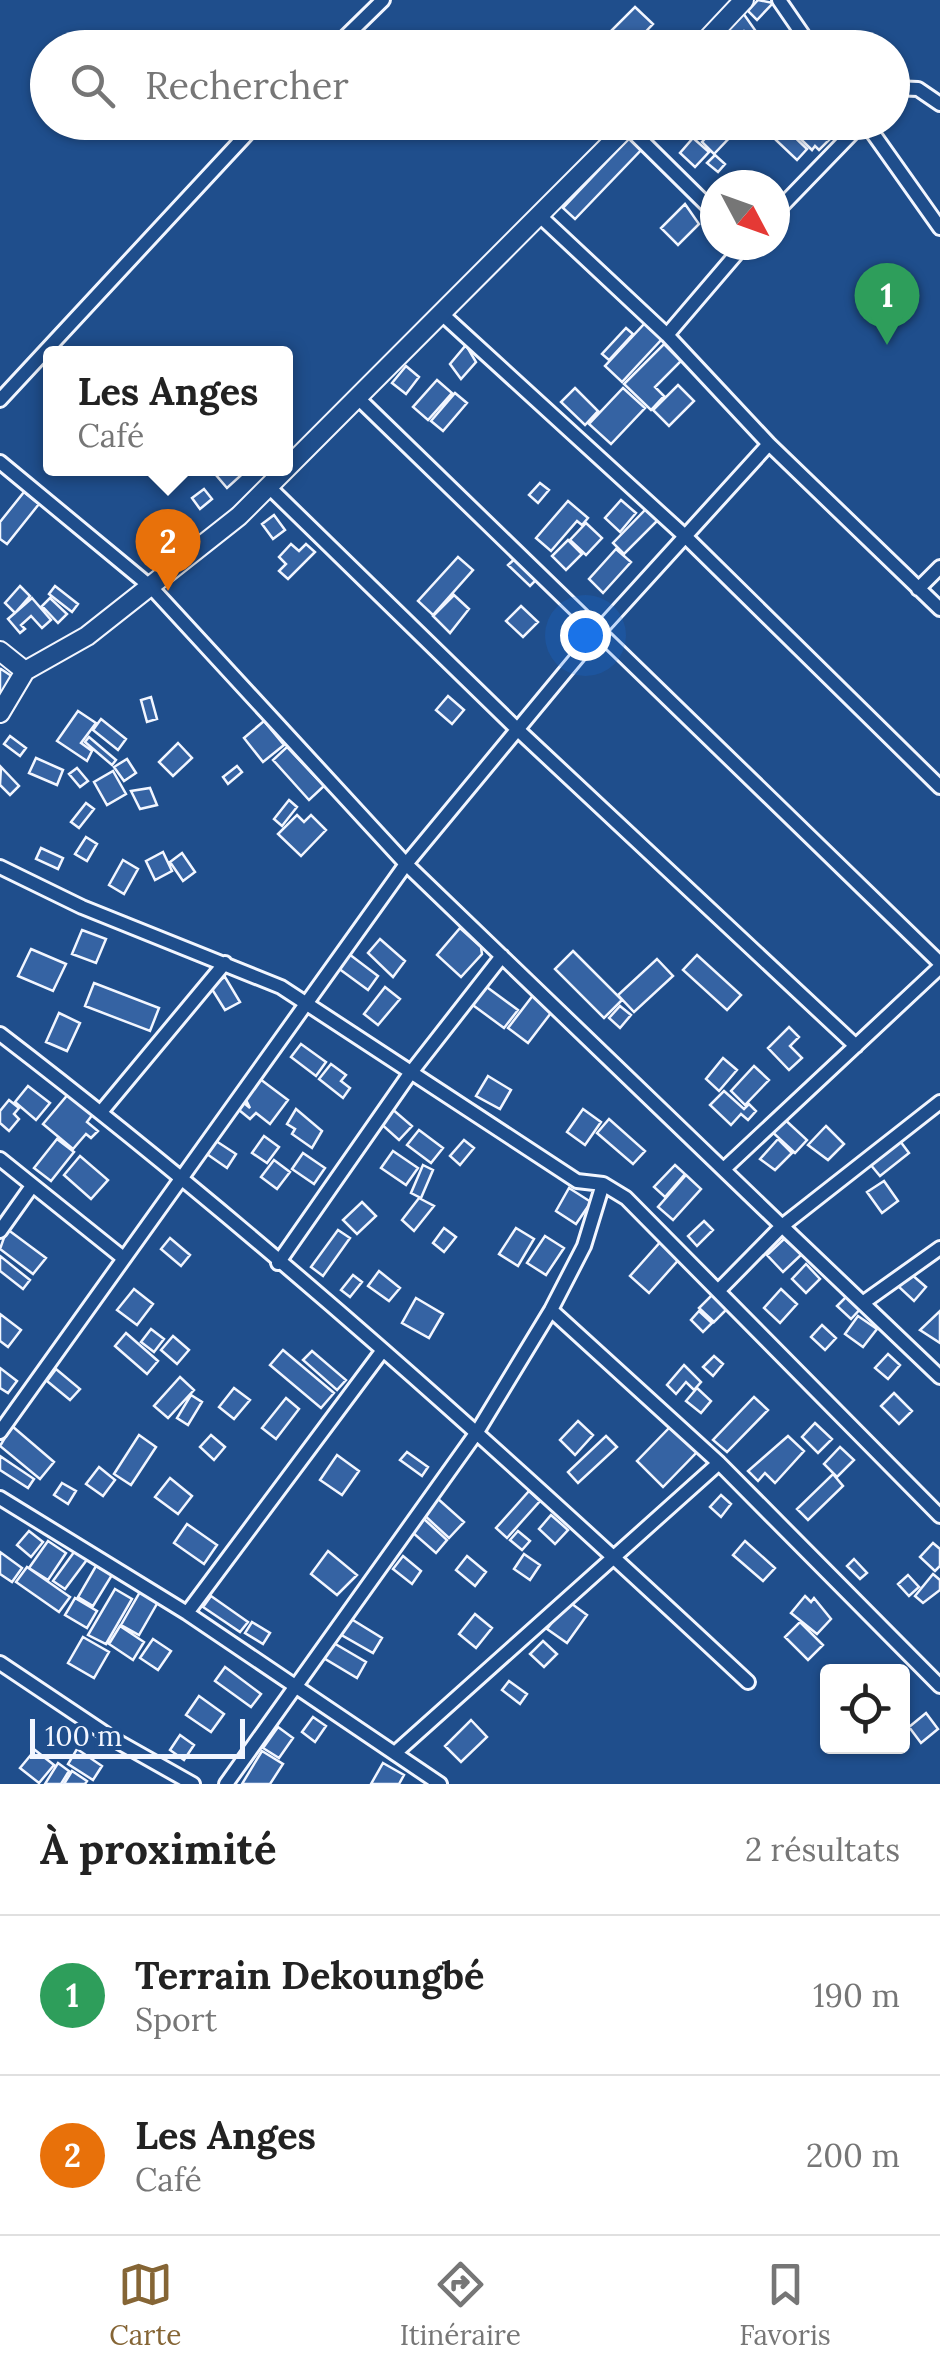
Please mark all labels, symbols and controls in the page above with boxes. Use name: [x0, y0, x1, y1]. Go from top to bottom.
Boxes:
search box: [30, 30, 910, 140]
icon: search: [65, 58, 120, 113]
text: Rechercher: [145, 61, 349, 109]
north arrow: [700, 170, 790, 260]
pin: 1: [854, 262, 920, 345]
popup: [43, 346, 293, 476]
text: Les Anges: [77, 367, 259, 415]
text: Café: [77, 415, 144, 456]
pin: 2: [136, 508, 200, 591]
your location: [560, 610, 611, 661]
map controls: [820, 1664, 910, 1754]
button: locate: [820, 1664, 910, 1754]
scale bar: [30, 1714, 245, 1758]
text: 100 m: [45, 1718, 122, 1754]
text: À proximité: [40, 1822, 277, 1876]
text: 2 résultats: [745, 1829, 900, 1870]
text: Terrain Dekoungbé: [135, 1951, 484, 1999]
text: 1: [66, 1975, 79, 2016]
text: 190 m: [813, 1975, 900, 2016]
text: Sport: [135, 1999, 217, 2040]
text: Les Anges: [135, 2111, 316, 2159]
text: 2: [64, 2135, 81, 2176]
text: 200 m: [806, 2135, 900, 2176]
text: Café: [135, 2159, 202, 2200]
tab: Carte: [109, 2257, 181, 2353]
tab: Itinéraire: [400, 2257, 521, 2353]
tab: Favoris: [739, 2257, 831, 2353]

